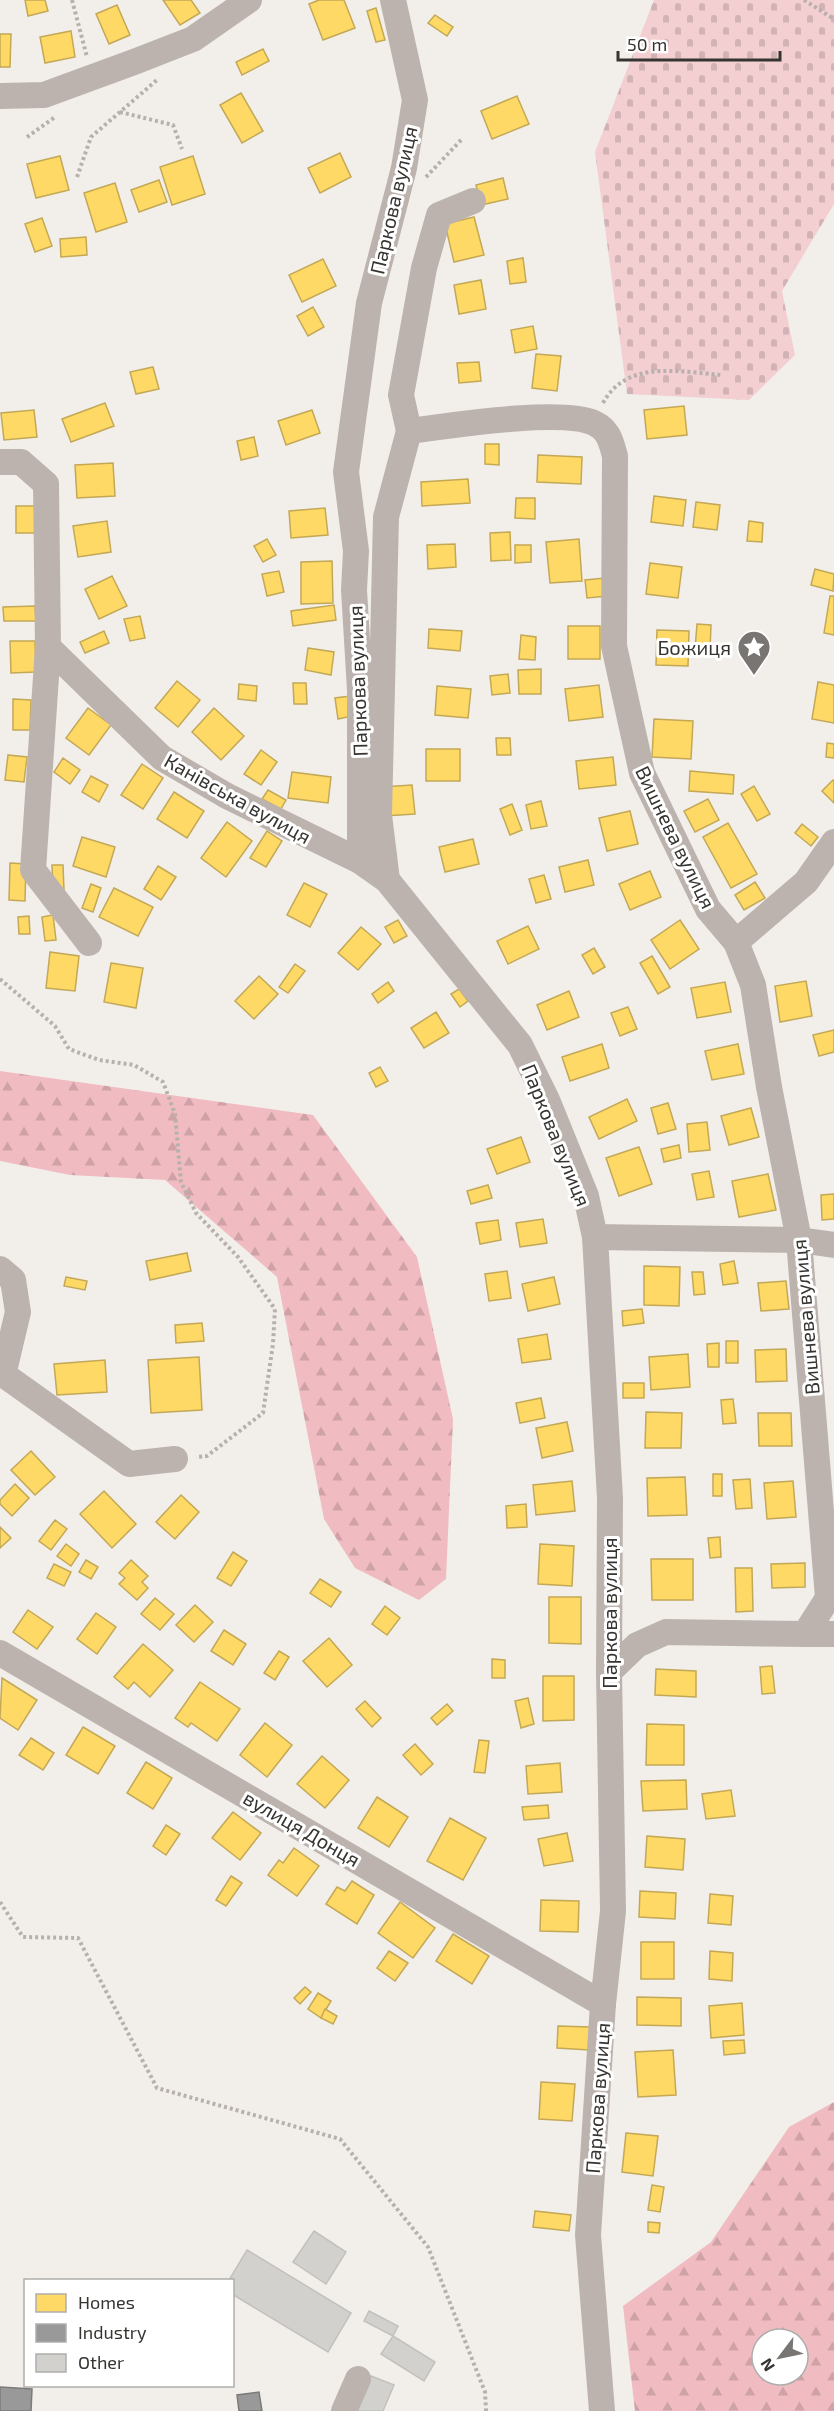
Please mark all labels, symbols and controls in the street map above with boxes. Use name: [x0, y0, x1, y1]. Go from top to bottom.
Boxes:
scale bar: [618, 24, 780, 62]
text: 50 m: [627, 33, 667, 55]
street label: Паркова вулиця: [364, 124, 423, 277]
street label: Паркова вулиця: [342, 605, 373, 757]
place icon: Божиця: [736, 629, 772, 676]
place label: Божиця: [657, 635, 731, 659]
street label: Канівська вулиця: [160, 748, 315, 849]
street label: Вишнева вулиця: [630, 762, 721, 913]
street label: Паркова вулиця: [517, 1060, 596, 1210]
street label: Вишнева вулиця: [786, 1238, 825, 1396]
street label: Паркова вулиця: [597, 1537, 622, 1689]
street label: вулиця Донця: [239, 1785, 365, 1872]
street label: Паркова вулиця: [580, 2022, 615, 2174]
legend: [24, 2279, 234, 2387]
text: Homes: [78, 2291, 135, 2313]
text: Industry: [78, 2321, 147, 2343]
north arrow: [750, 2327, 810, 2387]
text: Other: [78, 2351, 124, 2373]
text: N: [756, 2355, 778, 2375]

